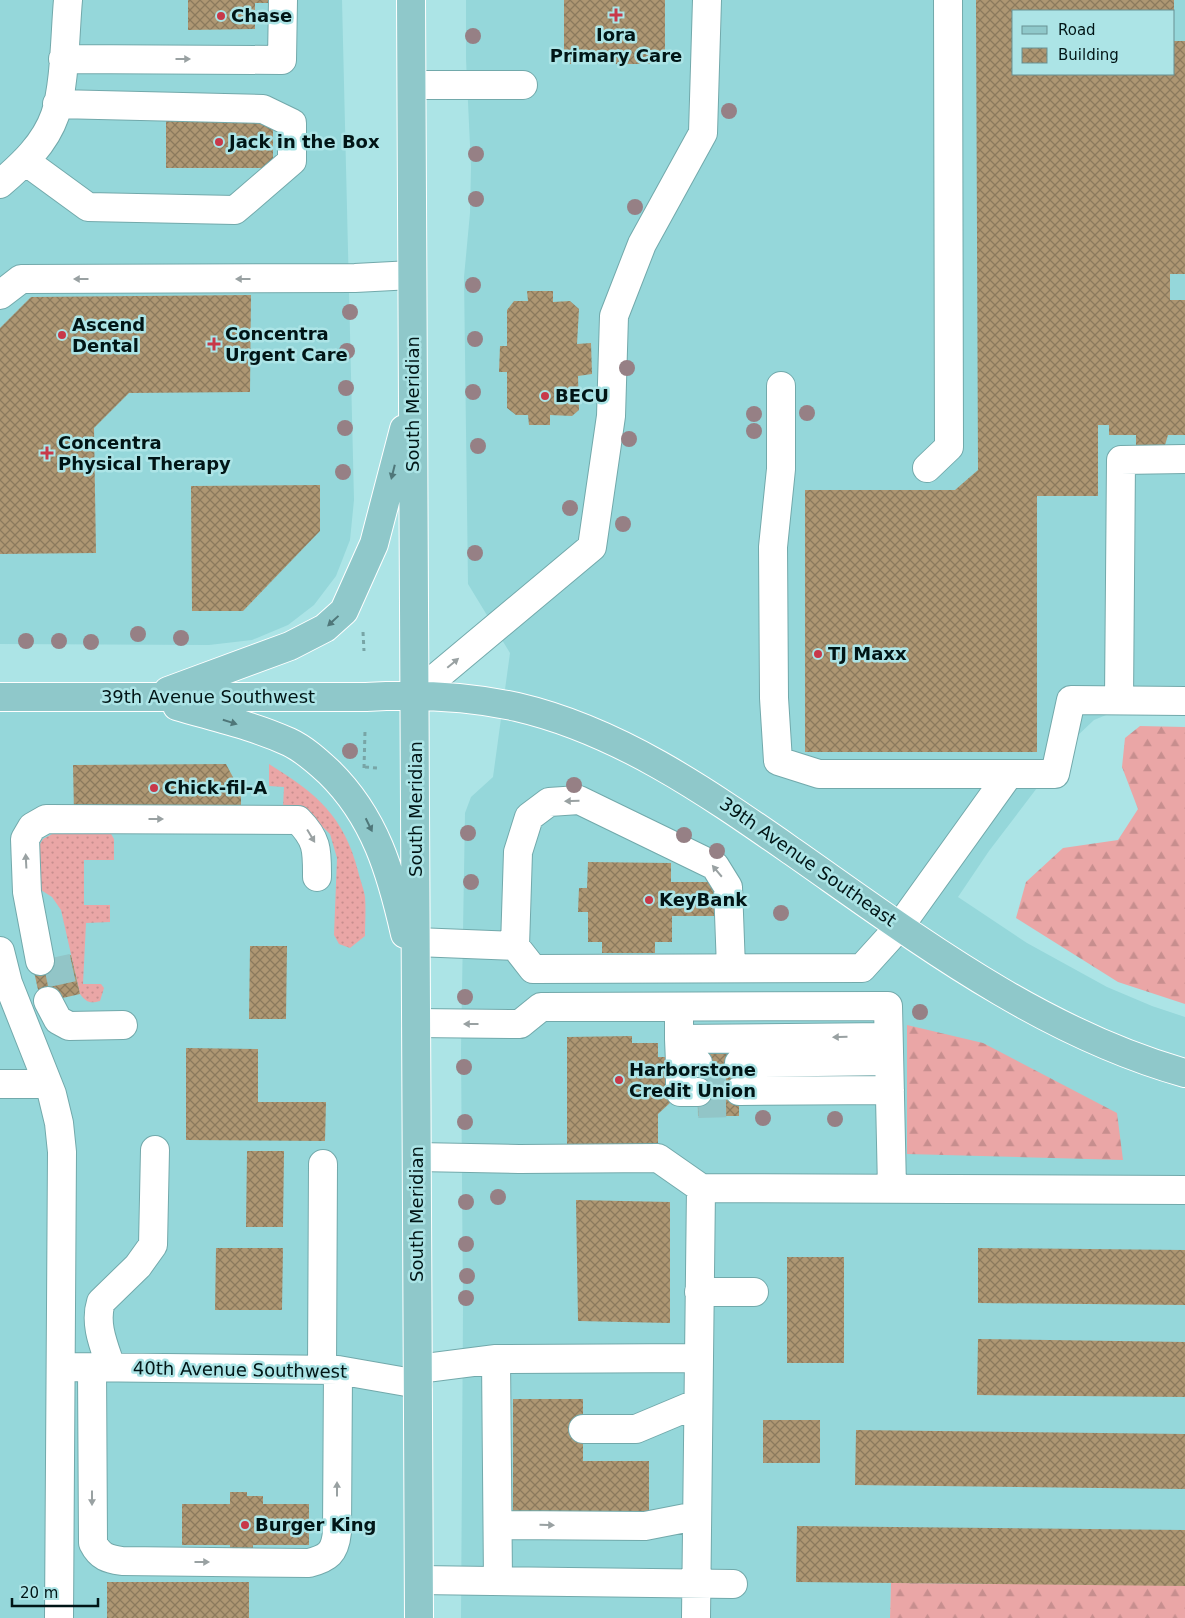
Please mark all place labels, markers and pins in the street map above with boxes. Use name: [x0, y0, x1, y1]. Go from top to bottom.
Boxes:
place label: Chase: [231, 5, 292, 26]
marker: Iora Primary Care: [609, 8, 623, 22]
marker: Chase: [215, 10, 227, 22]
place label: Iora Primary Care: [550, 24, 682, 66]
place label: Jack in the Box: [227, 131, 380, 152]
marker: Jack in the Box: [213, 136, 225, 148]
place label: Ascend Dental: [72, 314, 145, 356]
place label: Concentra Urgent Care: [225, 323, 348, 365]
marker: Ascend Dental: [56, 329, 68, 341]
marker: Concentra Urgent Care: [207, 337, 221, 351]
place label: BECU: [555, 385, 609, 406]
marker: BECU: [539, 390, 551, 402]
place label: Concentra Physical Therapy: [58, 432, 231, 474]
marker: Concentra Physical Therapy: [40, 446, 54, 460]
place label: TJ Maxx: [828, 643, 907, 664]
marker: TJ Maxx: [812, 648, 824, 660]
place label: Chick-fil-A: [164, 777, 267, 798]
marker: Chick-fil-A: [148, 782, 160, 794]
place label: KeyBank: [659, 889, 748, 910]
marker: KeyBank: [643, 894, 655, 906]
place label: Harborstone Credit Union: [629, 1059, 756, 1101]
marker: Harborstone Credit Union: [613, 1074, 625, 1086]
place label: Burger King: [255, 1514, 376, 1535]
marker: Burger King: [239, 1519, 251, 1531]

